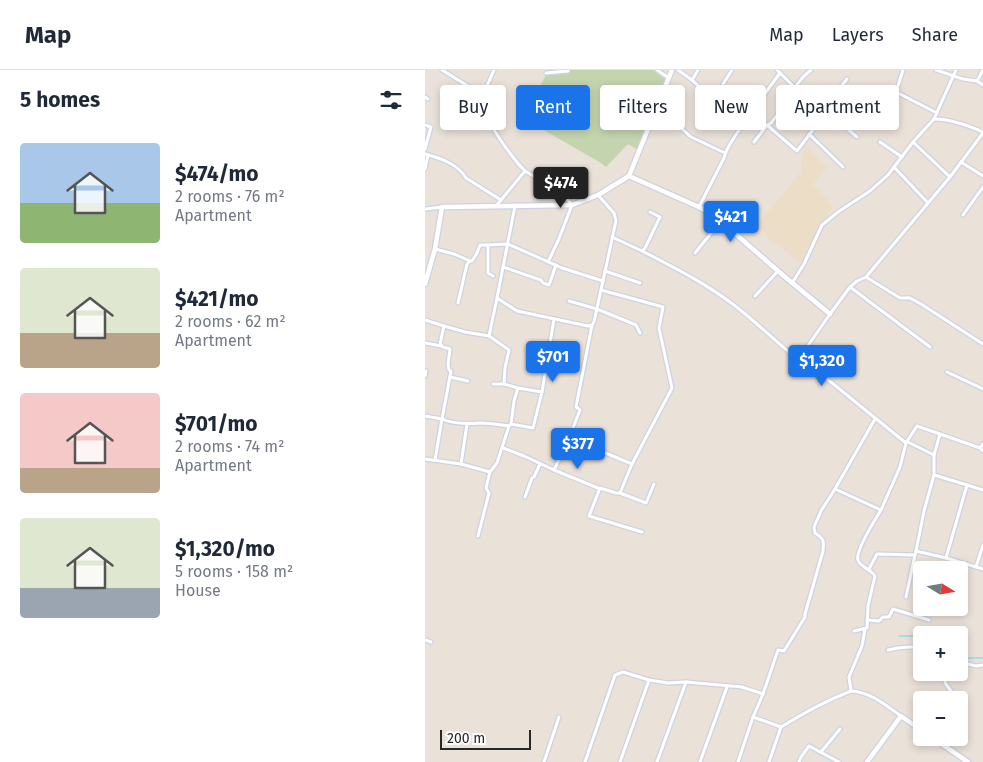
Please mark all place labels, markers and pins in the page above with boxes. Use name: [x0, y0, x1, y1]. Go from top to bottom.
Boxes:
pin: $474: [531, 166, 591, 209]
pin: $421: [701, 200, 761, 243]
pin: $701: [523, 340, 583, 383]
pin: $1,320: [781, 344, 863, 387]
pin: $377: [548, 428, 608, 470]

